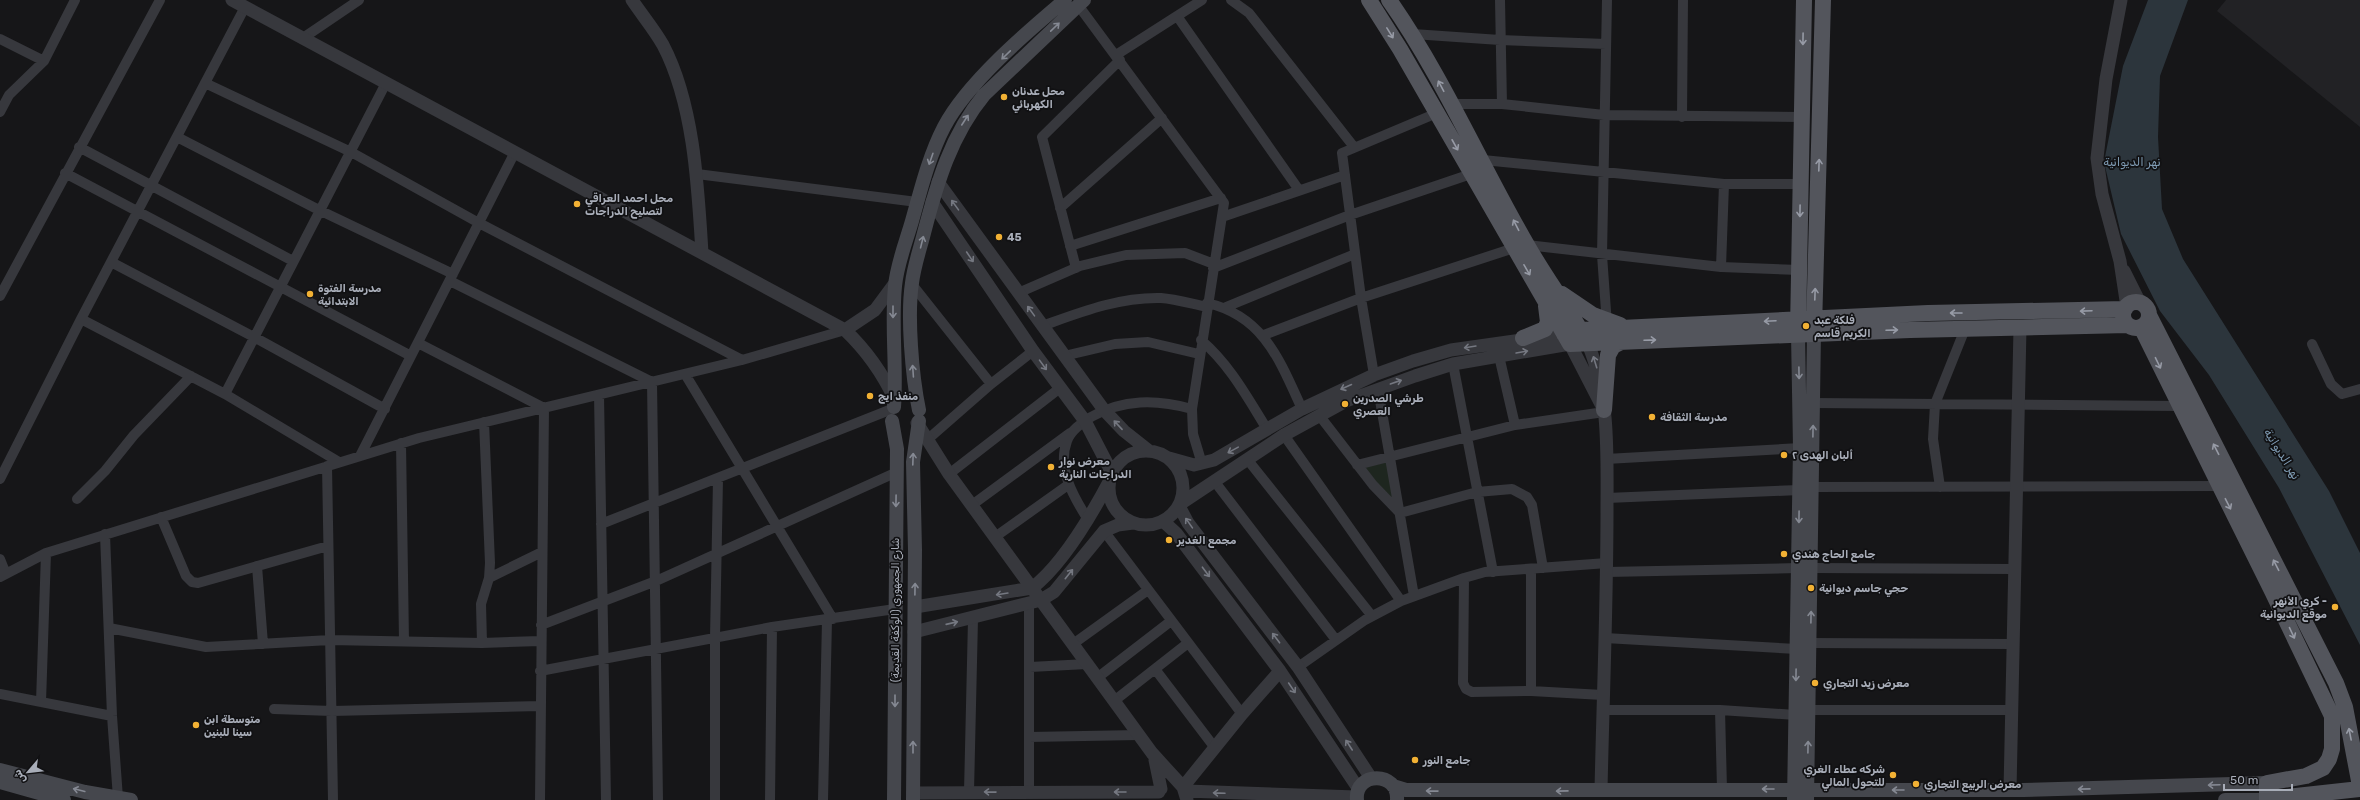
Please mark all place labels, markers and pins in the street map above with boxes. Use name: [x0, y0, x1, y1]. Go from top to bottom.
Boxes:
place label: محل عدنان الكهربائي: [1012, 85, 1065, 113]
marker: محل عدنان الكهربائي: [999, 92, 1009, 102]
place label: محل احمد العراقي لتصليح الدراجات: [585, 192, 673, 219]
marker: محل احمد العراقي لتصليح الدراجات: [572, 199, 582, 209]
place label: 45: [1007, 231, 1022, 244]
marker: 45: [994, 232, 1004, 242]
place label: مدرسة الفتوة الابتدائية: [318, 282, 381, 308]
marker: مدرسة الفتوة الابتدائية: [305, 289, 315, 299]
place label: فلكة عبد الكريم قاسم: [1814, 314, 1871, 341]
marker: فلكة عبد الكريم قاسم: [1801, 321, 1811, 331]
place label: منفذ ايج: [878, 390, 918, 404]
marker: منفذ ايج: [865, 391, 875, 401]
place label: طرشي الصدرين العصري: [1353, 392, 1424, 419]
marker: طرشي الصدرين العصري: [1340, 399, 1350, 409]
place label: مدرسة الثقافة: [1660, 411, 1727, 424]
marker: مدرسة الثقافة: [1647, 412, 1657, 422]
place label: ألبان الهدى ٢: [1792, 449, 1853, 462]
marker: ألبان الهدى ٢: [1779, 450, 1789, 460]
place label: معرض نوار الدراجات النارية: [1058, 455, 1132, 481]
marker: معرض نوار الدراجات النارية: [1046, 462, 1056, 472]
place label: مجمع الغدير: [1176, 534, 1236, 548]
marker: مجمع الغدير: [1164, 535, 1174, 545]
place label: جامع الحاج هندي: [1792, 548, 1876, 562]
marker: جامع الحاج هندي: [1779, 549, 1789, 559]
place label: حجي جاسم ديوانية: [1819, 582, 1908, 597]
marker: حجي جاسم ديوانية: [1806, 583, 1816, 593]
place label: كري الأنهر - موقع الديوانية: [2260, 595, 2327, 622]
marker: كري الأنهر - موقع الديوانية: [2330, 602, 2340, 612]
place label: معرض زيد التجاري: [1823, 677, 1909, 691]
marker: معرض زيد التجاري: [1810, 678, 1820, 688]
place label: متوسطة ابن سينا للبنين: [204, 713, 260, 739]
marker: متوسطة ابن سينا للبنين: [191, 720, 201, 730]
place label: جامع النور: [1422, 754, 1471, 768]
marker: جامع النور: [1410, 755, 1420, 765]
place label: شركه عطاء الغري للتحول المالي: [1803, 763, 1885, 791]
marker: شركه عطاء الغري للتحول المالي: [1888, 770, 1898, 780]
place label: معرض الربيع التجاري: [1924, 778, 2022, 792]
marker: معرض الربيع التجاري: [1911, 779, 1921, 789]

